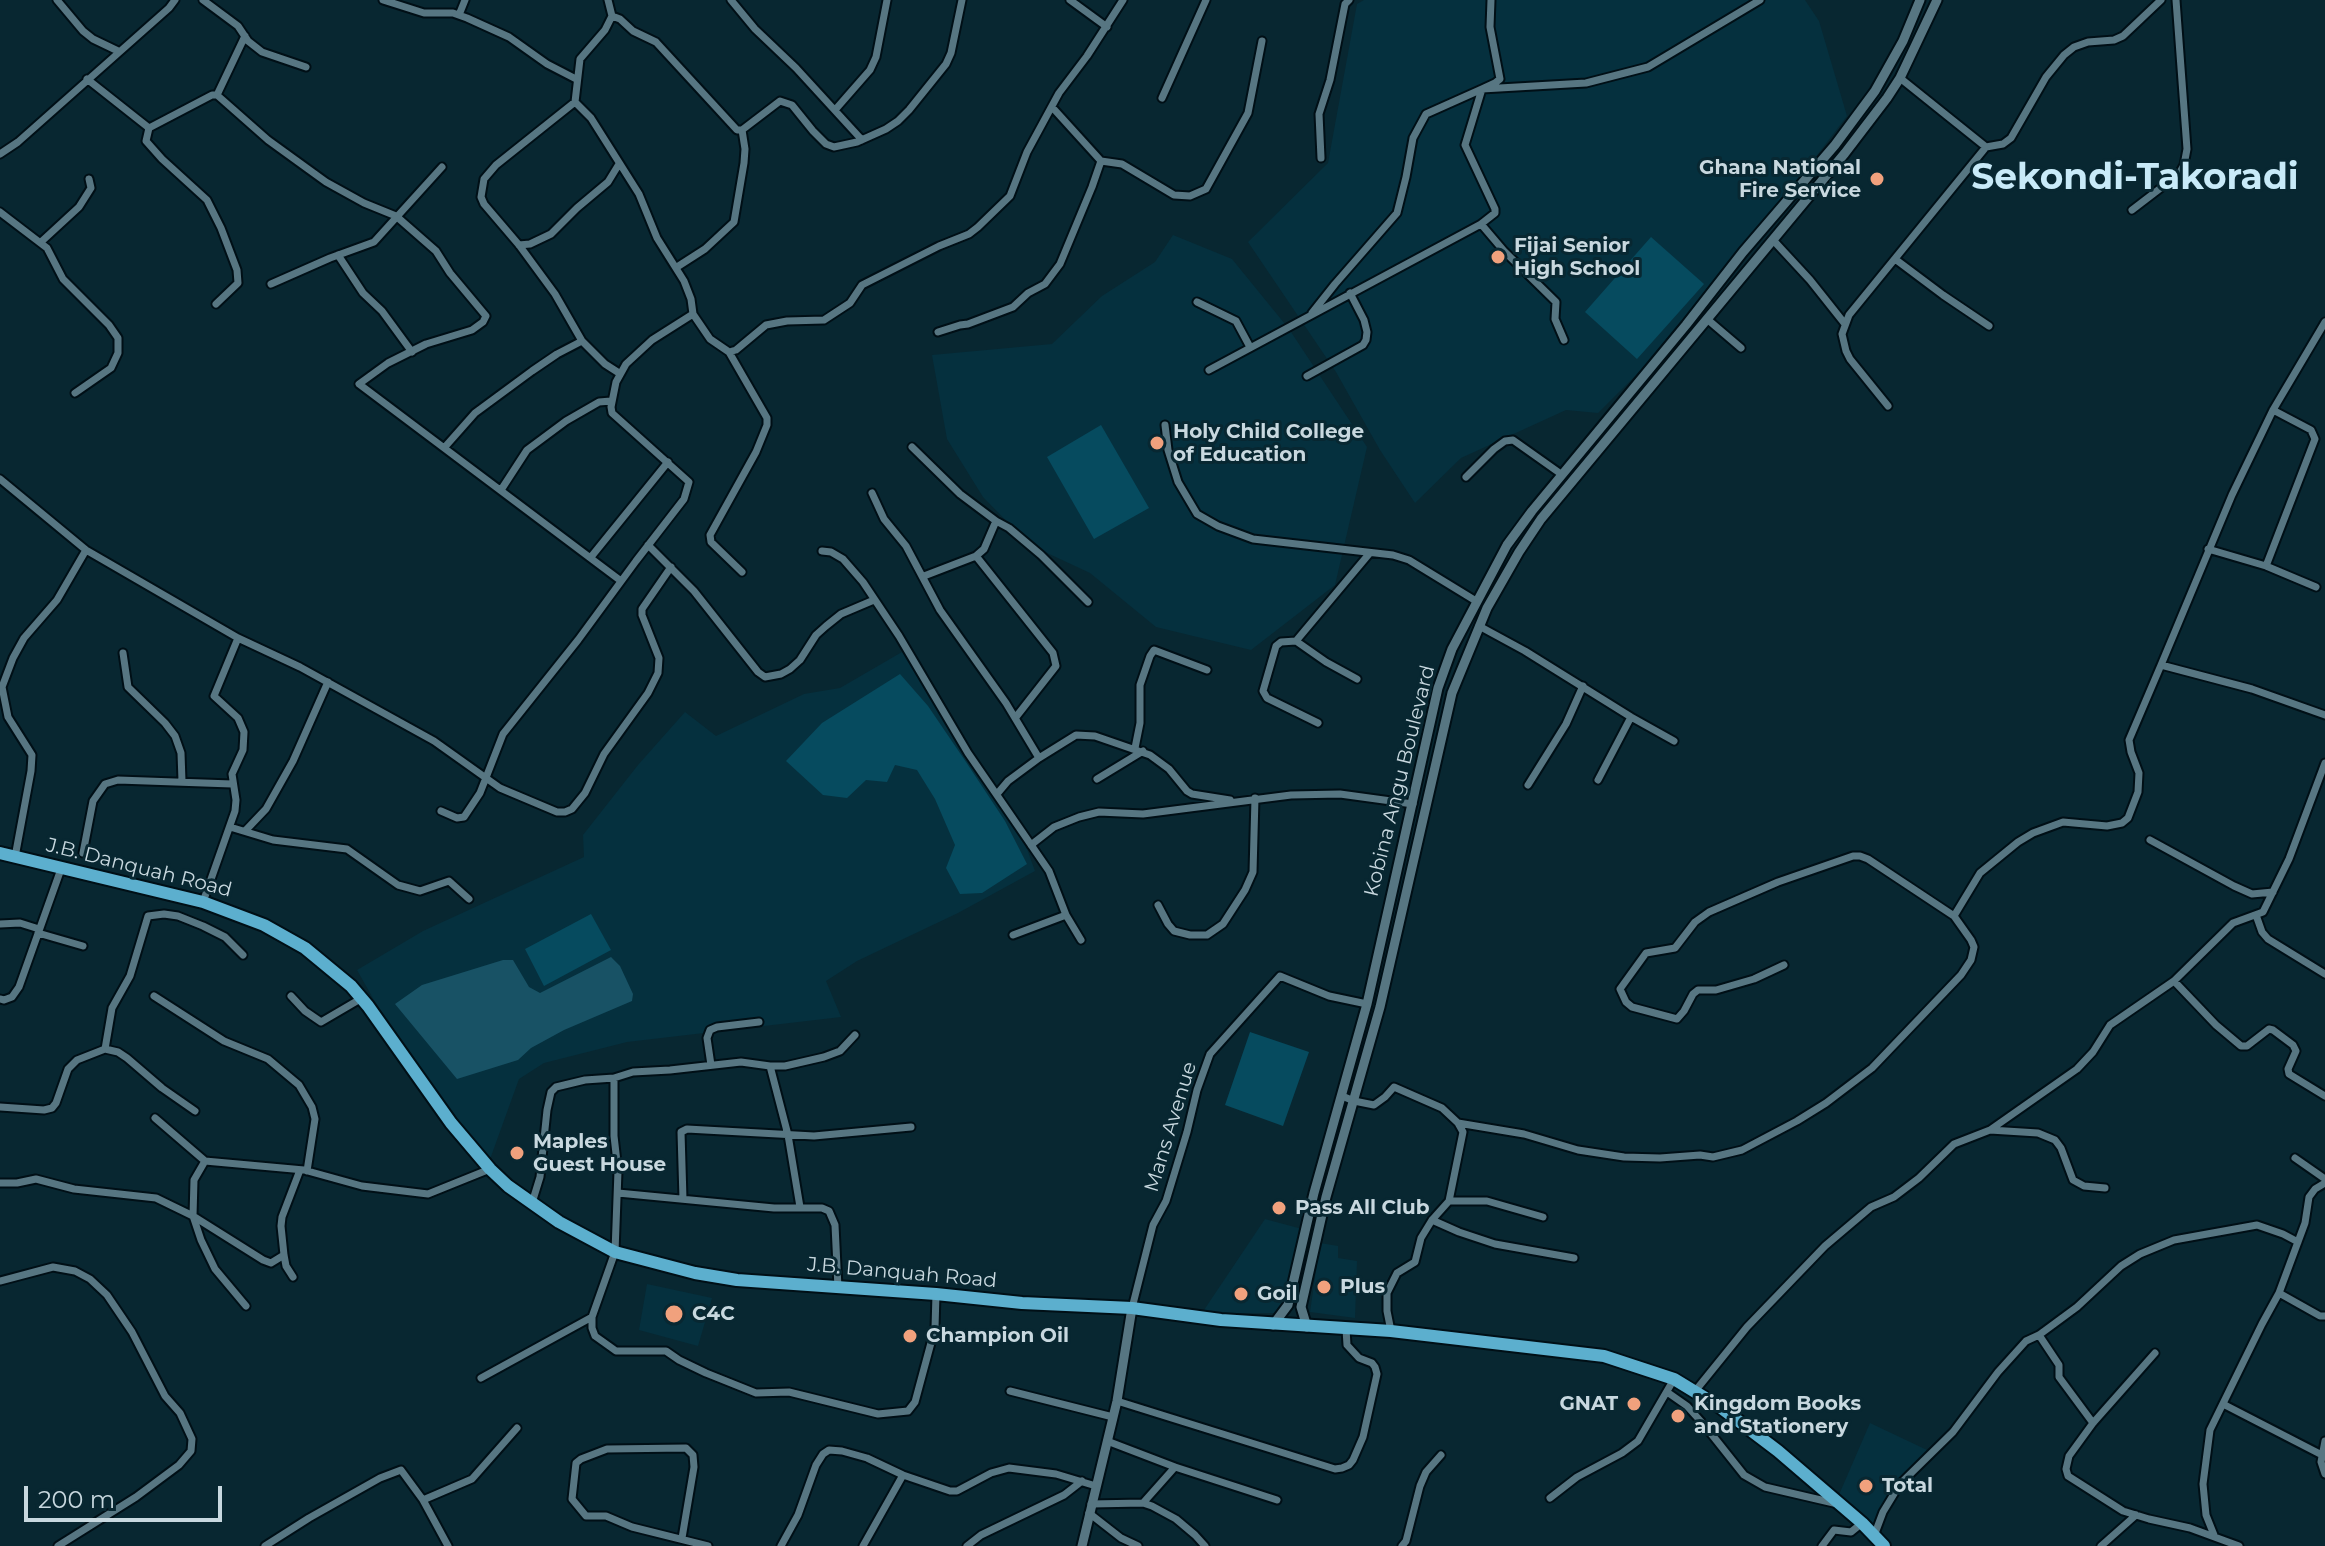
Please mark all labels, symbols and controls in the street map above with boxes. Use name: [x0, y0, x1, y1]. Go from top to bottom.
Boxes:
place label: Ghana National Fire Service: [1699, 156, 1861, 203]
district label: Sekondi-Takoradi: [1971, 156, 2299, 200]
marker: Ghana National Fire Service: [1868, 170, 1886, 188]
place label: Fijai Senior High School: [1514, 234, 1640, 281]
marker: Fijai Senior High School: [1489, 248, 1507, 266]
place label: Holy Child College of Education: [1173, 420, 1364, 467]
marker: Holy Child College of Education: [1148, 434, 1166, 452]
street label: Kobina Angu Boulevard: [1360, 663, 1440, 899]
street label: J.B. Danquah Road: [44, 833, 234, 903]
street label: Mans Avenue: [1140, 1059, 1202, 1195]
place label: Maples Guest House: [533, 1130, 666, 1177]
marker: Maples Guest House: [508, 1144, 526, 1162]
place label: Pass All Club: [1295, 1196, 1430, 1220]
marker: Pass All Club: [1270, 1199, 1288, 1217]
street label: J.B. Danquah Road: [806, 1253, 998, 1293]
place label: Plus: [1340, 1275, 1385, 1299]
marker: Plus: [1315, 1278, 1333, 1296]
place label: Goil: [1257, 1282, 1298, 1306]
marker: Goil: [1232, 1285, 1250, 1303]
place label: C4C: [692, 1302, 735, 1326]
marker: C4C: [663, 1303, 685, 1325]
place label: Champion Oil: [926, 1324, 1069, 1348]
marker: Champion Oil: [901, 1327, 919, 1345]
place label: GNAT: [1559, 1392, 1618, 1416]
place label: Kingdom Books and Stationery: [1694, 1392, 1861, 1439]
marker: GNAT: [1625, 1395, 1643, 1413]
marker: Kingdom Books and Stationery: [1669, 1407, 1687, 1425]
scale bar: [28, 1470, 226, 1520]
place label: Total: [1882, 1474, 1933, 1498]
marker: Total: [1857, 1477, 1875, 1495]
text: 200 m: [38, 1485, 115, 1514]

